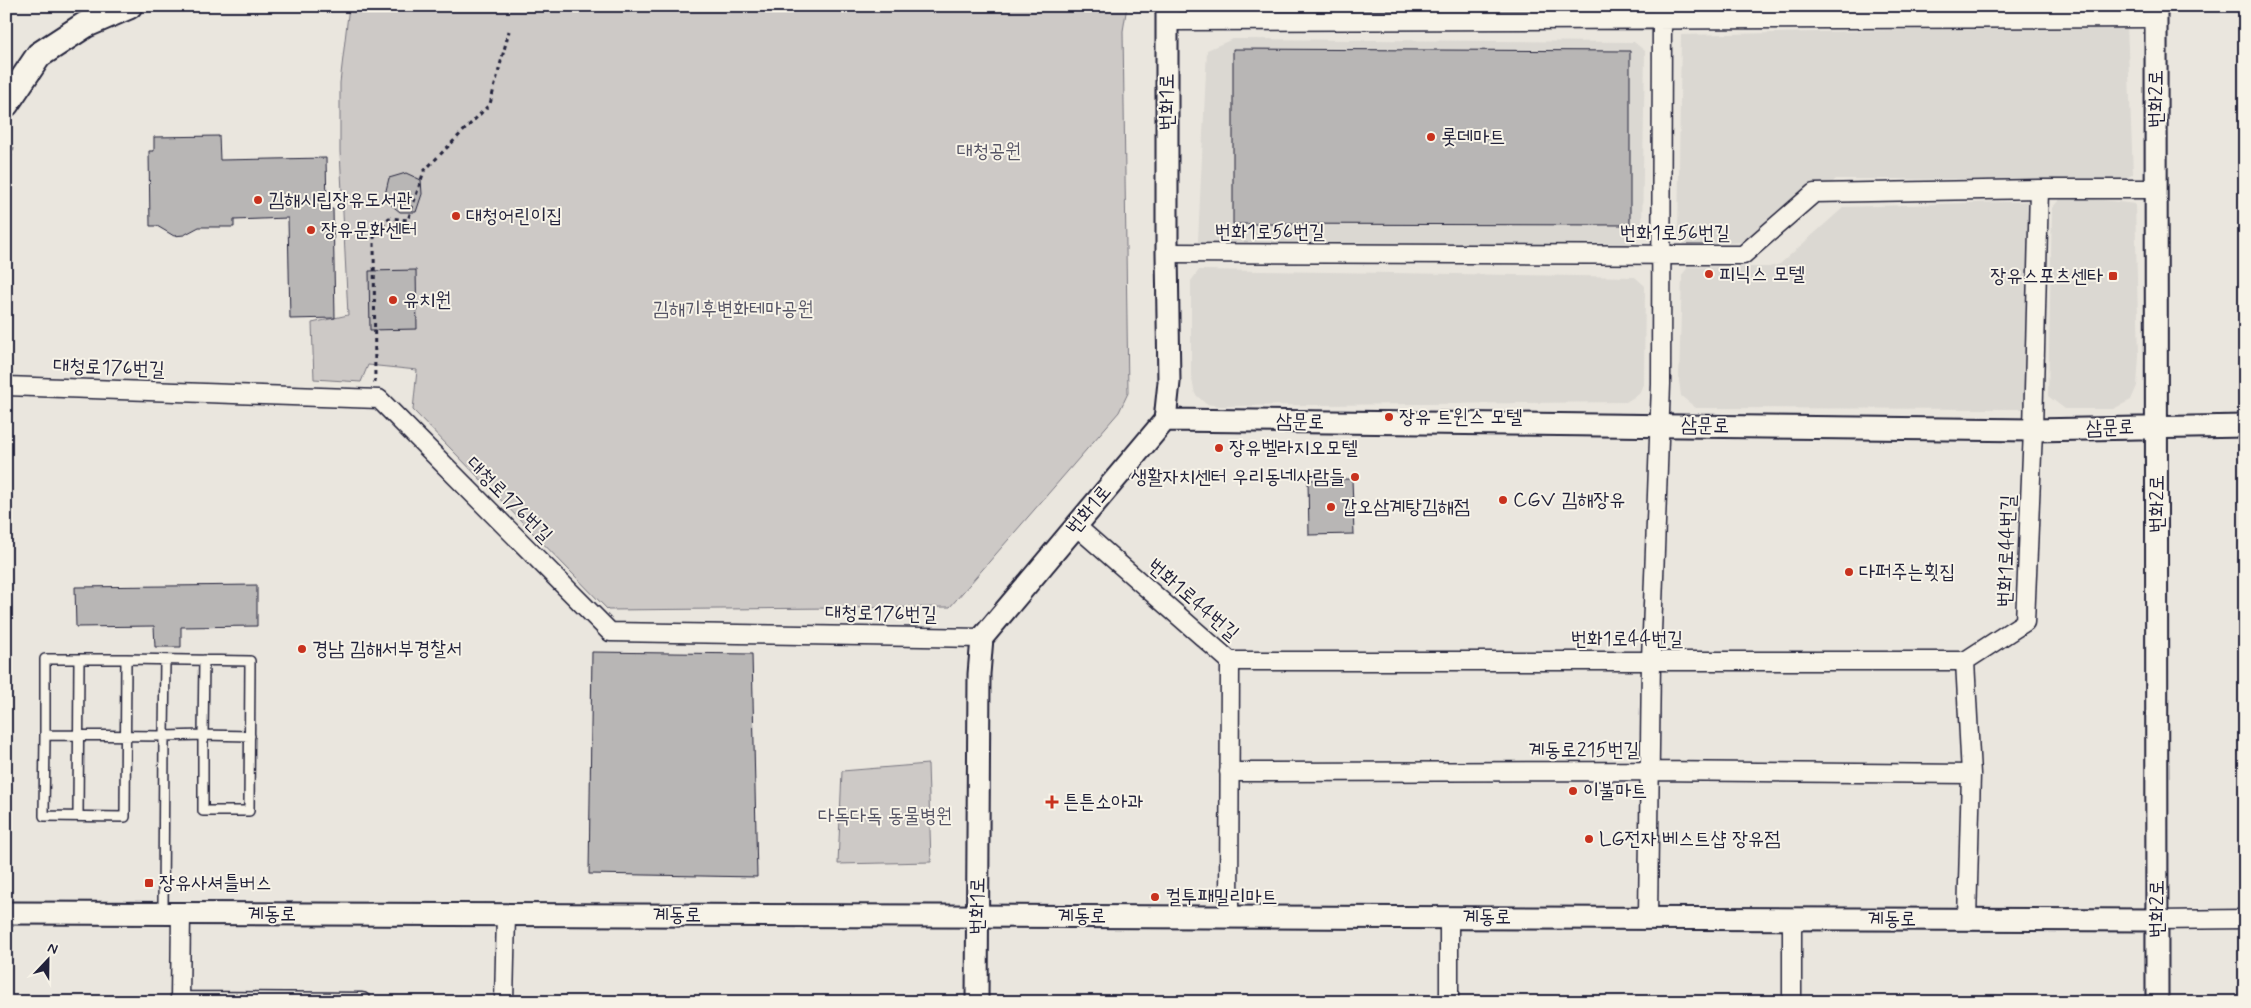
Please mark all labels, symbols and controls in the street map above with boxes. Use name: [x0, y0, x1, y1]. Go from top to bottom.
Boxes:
street label: 번화2로: [2143, 70, 2170, 128]
street label: 번화1로: [1154, 73, 1181, 131]
place label: 롯데마트: [1441, 124, 1505, 151]
marker: 롯데마트: [1425, 131, 1437, 143]
park label: 대청공원: [957, 138, 1021, 165]
place label: 김해시립장유도서관: [268, 187, 413, 214]
marker: 김해시립장유도서관: [252, 194, 264, 206]
place label: 대청어린이집: [466, 203, 563, 230]
marker: 대청어린이집: [450, 210, 462, 222]
place label: 장유문화센터: [321, 217, 418, 244]
street label: 번화1로56번길: [1215, 219, 1325, 246]
street label: 번화1로56번길: [1620, 220, 1730, 247]
marker: 장유문화센터: [305, 224, 317, 236]
place label: 피닉스 모텔: [1719, 261, 1805, 288]
place label: 장유스포츠센타: [1990, 263, 2103, 290]
marker: 피닉스 모텔: [1703, 268, 1715, 280]
marker: 장유스포츠센타: [2107, 270, 2119, 282]
place label: 유치원: [403, 287, 451, 314]
marker: 유치원: [387, 294, 399, 306]
park label: 김해기후변화테마공원: [653, 296, 813, 323]
street label: 대청로176번길: [53, 353, 165, 383]
place label: 장유 트윈스 모텔: [1399, 404, 1522, 431]
street label: 삼문로: [1276, 408, 1324, 436]
marker: 장유 트윈스 모텔: [1383, 411, 1395, 423]
street label: 삼문로: [1681, 412, 1729, 440]
street label: 삼문로: [2085, 414, 2135, 442]
place label: 장유벨라지오모텔: [1229, 435, 1358, 462]
marker: 장유벨라지오모텔: [1213, 442, 1225, 454]
street label: 대청로176번길: [460, 451, 558, 549]
place label: 생활자치센터 우리동네사람들: [1130, 464, 1345, 491]
marker: 생활자치센터 우리동네사람들: [1349, 471, 1361, 483]
street label: 번화2로: [2144, 475, 2171, 533]
street label: 번화1로: [1060, 479, 1118, 541]
place label: CGV 김해장유: [1513, 487, 1625, 514]
place label: 갑오삼계탕김해점: [1341, 494, 1470, 521]
marker: CGV 김해장유: [1497, 494, 1509, 506]
street label: 번화1로44번길: [1992, 494, 2022, 608]
marker: 갑오삼계탕김해점: [1325, 501, 1337, 513]
street label: 번화1로44번길: [1142, 553, 1244, 647]
place label: 다퍼주는횟집: [1859, 559, 1956, 586]
marker: 다퍼주는횟집: [1843, 566, 1855, 578]
street label: 대청로176번길: [825, 600, 937, 628]
street label: 번화1로44번길: [1571, 626, 1683, 653]
place label: 경남 김해서부경찰서: [312, 636, 462, 663]
marker: 경남 김해서부경찰서: [296, 643, 308, 655]
street label: 계동로215번길: [1528, 737, 1640, 764]
place label: 이불마트: [1583, 778, 1647, 805]
marker: 이불마트: [1567, 785, 1579, 797]
place label: 튼튼소아과: [1063, 789, 1143, 816]
marker: 튼튼소아과: [1045, 795, 1059, 809]
park label: 다독다독 동물병원: [818, 803, 952, 830]
place label: LG전자 베스트샵 장유점: [1599, 826, 1780, 853]
marker: LG전자 베스트샵 장유점: [1583, 833, 1595, 845]
place label: 장유사셔틀버스: [159, 870, 272, 897]
marker: 장유사셔틀버스: [143, 877, 155, 889]
street label: 번화1로: [964, 877, 992, 935]
street label: 번화2로: [2144, 880, 2171, 938]
place label: 컬투패밀리마트: [1165, 884, 1278, 911]
marker: 컬투패밀리마트: [1149, 891, 1161, 903]
street label: 계동로: [248, 901, 296, 928]
street label: 계동로: [653, 902, 701, 929]
street label: 계동로: [1058, 903, 1106, 930]
street label: 계동로: [1463, 904, 1511, 931]
street label: 계동로: [1868, 906, 1916, 933]
north arrow: [22, 936, 72, 986]
text: N: [45, 939, 60, 959]

